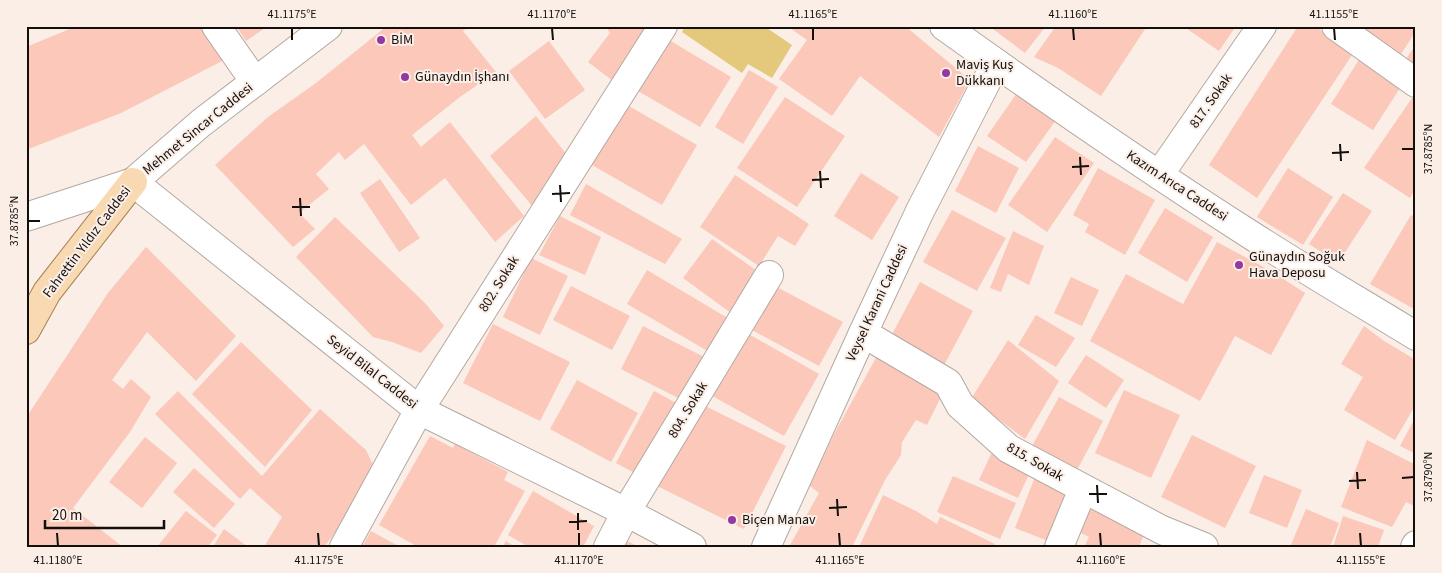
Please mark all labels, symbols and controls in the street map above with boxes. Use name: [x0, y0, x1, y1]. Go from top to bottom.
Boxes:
text: 41.1175°E: [267, 6, 317, 23]
text: 41.1170°E: [527, 6, 577, 23]
text: 41.1165°E: [788, 6, 838, 23]
text: 41.1160°E: [1048, 6, 1098, 23]
text: 41.1155°E: [1309, 6, 1359, 23]
place label: BİM: [391, 30, 413, 50]
marker: BİM: [375, 34, 387, 46]
place label: Maviş Kuş Dükkanı: [956, 55, 1013, 91]
place label: Günaydın İşhanı: [415, 67, 509, 87]
marker: Maviş Kuş Dükkanı: [940, 67, 952, 79]
street label: 817. Sokak: [1185, 69, 1237, 133]
marker: Günaydın İşhanı: [399, 71, 411, 83]
street label: Mehmet Sincar Caddesi: [138, 78, 258, 180]
text: 37.8785°N: [1420, 124, 1437, 174]
street label: Kazım Arıca Caddesi: [1122, 146, 1232, 226]
street label: Fahrettin Yıldız Caddesi: [38, 182, 136, 302]
text: 37.8785°N: [6, 196, 23, 246]
street label: Veysel Karani Caddesi: [841, 241, 913, 365]
place label: Günaydın Soğuk Hava Deposu: [1249, 247, 1345, 283]
street label: 802. Sokak: [474, 252, 524, 316]
marker: Günaydın Soğuk Hava Deposu: [1233, 259, 1245, 271]
street label: Seyid Bilal Caddesi: [322, 330, 422, 414]
street label: 804. Sokak: [663, 378, 713, 442]
street label: 815. Sokak: [1003, 438, 1067, 486]
text: 37.8790°N: [1420, 452, 1437, 502]
scale bar: [45, 498, 164, 530]
text: 20 m: [52, 505, 82, 526]
place label: Biçen Manav: [742, 510, 816, 530]
marker: Biçen Manav: [726, 514, 738, 526]
text: 41.1180°E: [33, 552, 83, 569]
text: 41.1175°E: [294, 552, 344, 569]
text: 41.1170°E: [554, 552, 604, 569]
text: 41.1165°E: [815, 552, 865, 569]
text: 41.1160°E: [1076, 552, 1126, 569]
text: 41.1155°E: [1336, 552, 1386, 569]

